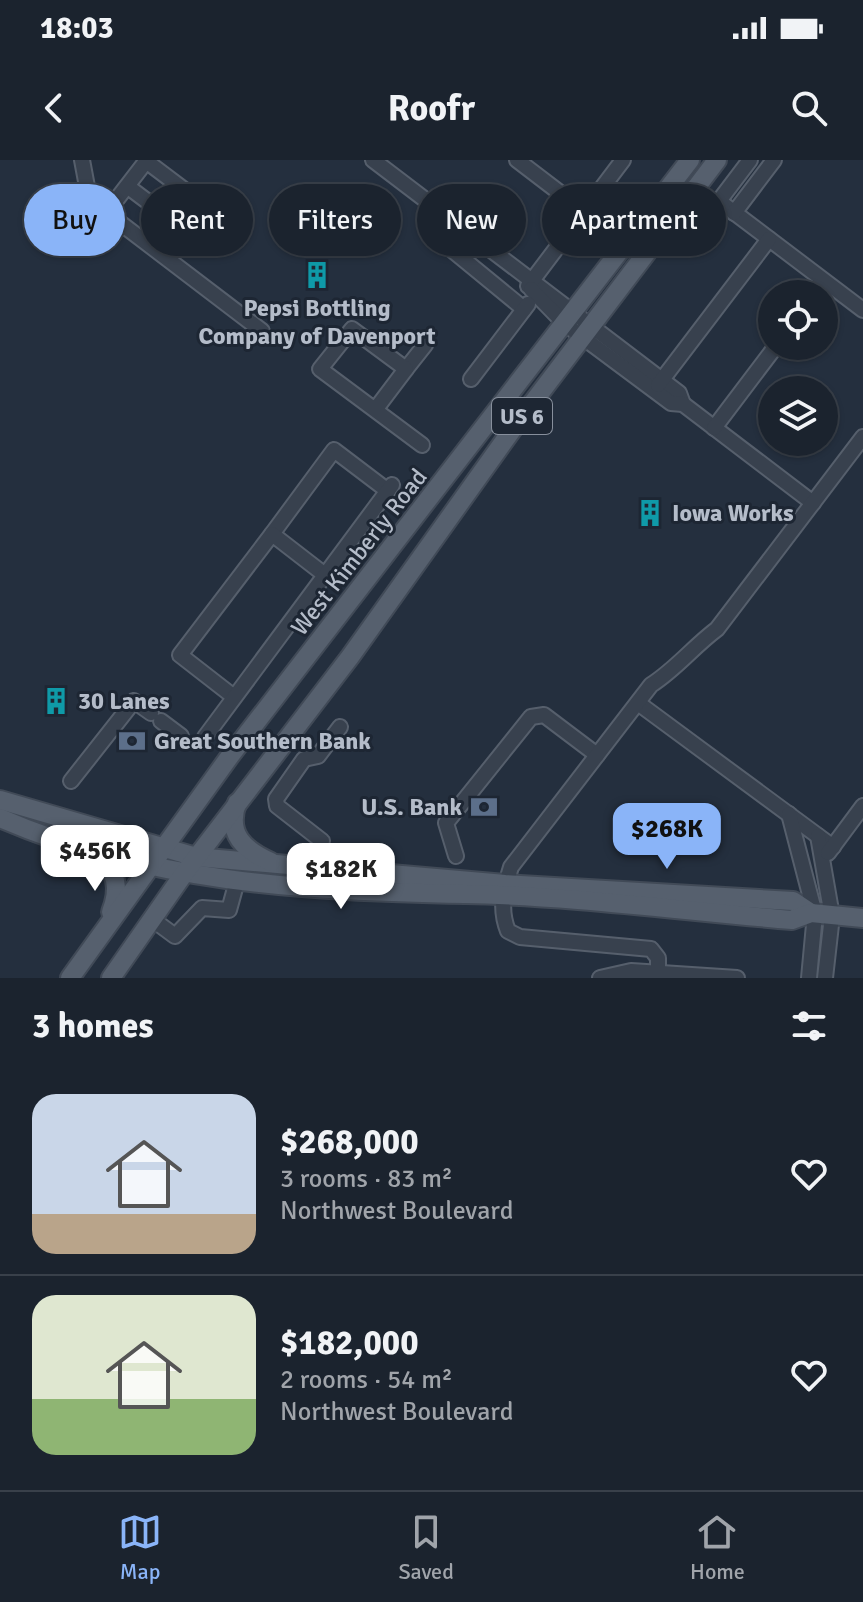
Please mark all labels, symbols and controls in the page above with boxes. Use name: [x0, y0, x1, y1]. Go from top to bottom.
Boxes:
text: 18:03: [40, 10, 114, 47]
icon: back: [32, 86, 76, 130]
text: Roofr: [388, 86, 475, 131]
icon: search: [787, 86, 831, 130]
chip: Buy: [24, 184, 125, 256]
chip: Rent: [141, 184, 253, 256]
chip: Filters: [269, 184, 401, 256]
chip: New: [417, 184, 526, 256]
chip: Apartment: [542, 184, 726, 256]
building icon: Pepsi Bottling Company of Davenport: [302, 260, 332, 290]
map controls: [758, 280, 838, 456]
button: locate: [758, 280, 838, 360]
place label: Pepsi Bottling Company of Davenport: [198, 293, 436, 351]
button: layers: [758, 376, 838, 456]
road number: US 6: [492, 398, 552, 434]
street label: West Kimberly Road: [284, 462, 434, 642]
building icon: Iowa Works: [635, 498, 665, 528]
place label: Iowa Works: [672, 498, 794, 528]
building icon: 30 Lanes: [41, 686, 71, 716]
place label: 30 Lanes: [78, 686, 170, 716]
bank icon: Great Southern Bank: [117, 726, 147, 756]
place label: Great Southern Bank: [154, 726, 371, 756]
place label: U.S. Bank: [361, 792, 462, 822]
bank icon: U.S. Bank: [469, 792, 499, 822]
pin: $268K: [611, 803, 723, 871]
text: $268K: [631, 813, 703, 845]
pin: $456K: [39, 825, 151, 893]
text: $456K: [59, 835, 131, 867]
pin: $182K: [285, 843, 397, 911]
text: $182K: [305, 853, 377, 885]
icon: filters: [787, 1004, 831, 1048]
text: 3 homes: [32, 1005, 153, 1047]
text: $268,000: [280, 1121, 419, 1163]
icon: home: [96, 1126, 192, 1222]
icon: heart: [787, 1152, 831, 1196]
text: 3 rooms · 83 m²: [280, 1163, 453, 1195]
text: Northwest Boulevard: [280, 1195, 513, 1227]
text: $182,000: [280, 1322, 419, 1364]
icon: home: [96, 1327, 192, 1423]
icon: heart: [787, 1353, 831, 1397]
text: 2 rooms · 54 m²: [280, 1364, 453, 1396]
text: Northwest Boulevard: [280, 1396, 513, 1428]
tab: Map: [118, 1510, 162, 1585]
tab: Saved: [398, 1510, 454, 1585]
tab: Home: [690, 1510, 745, 1585]

